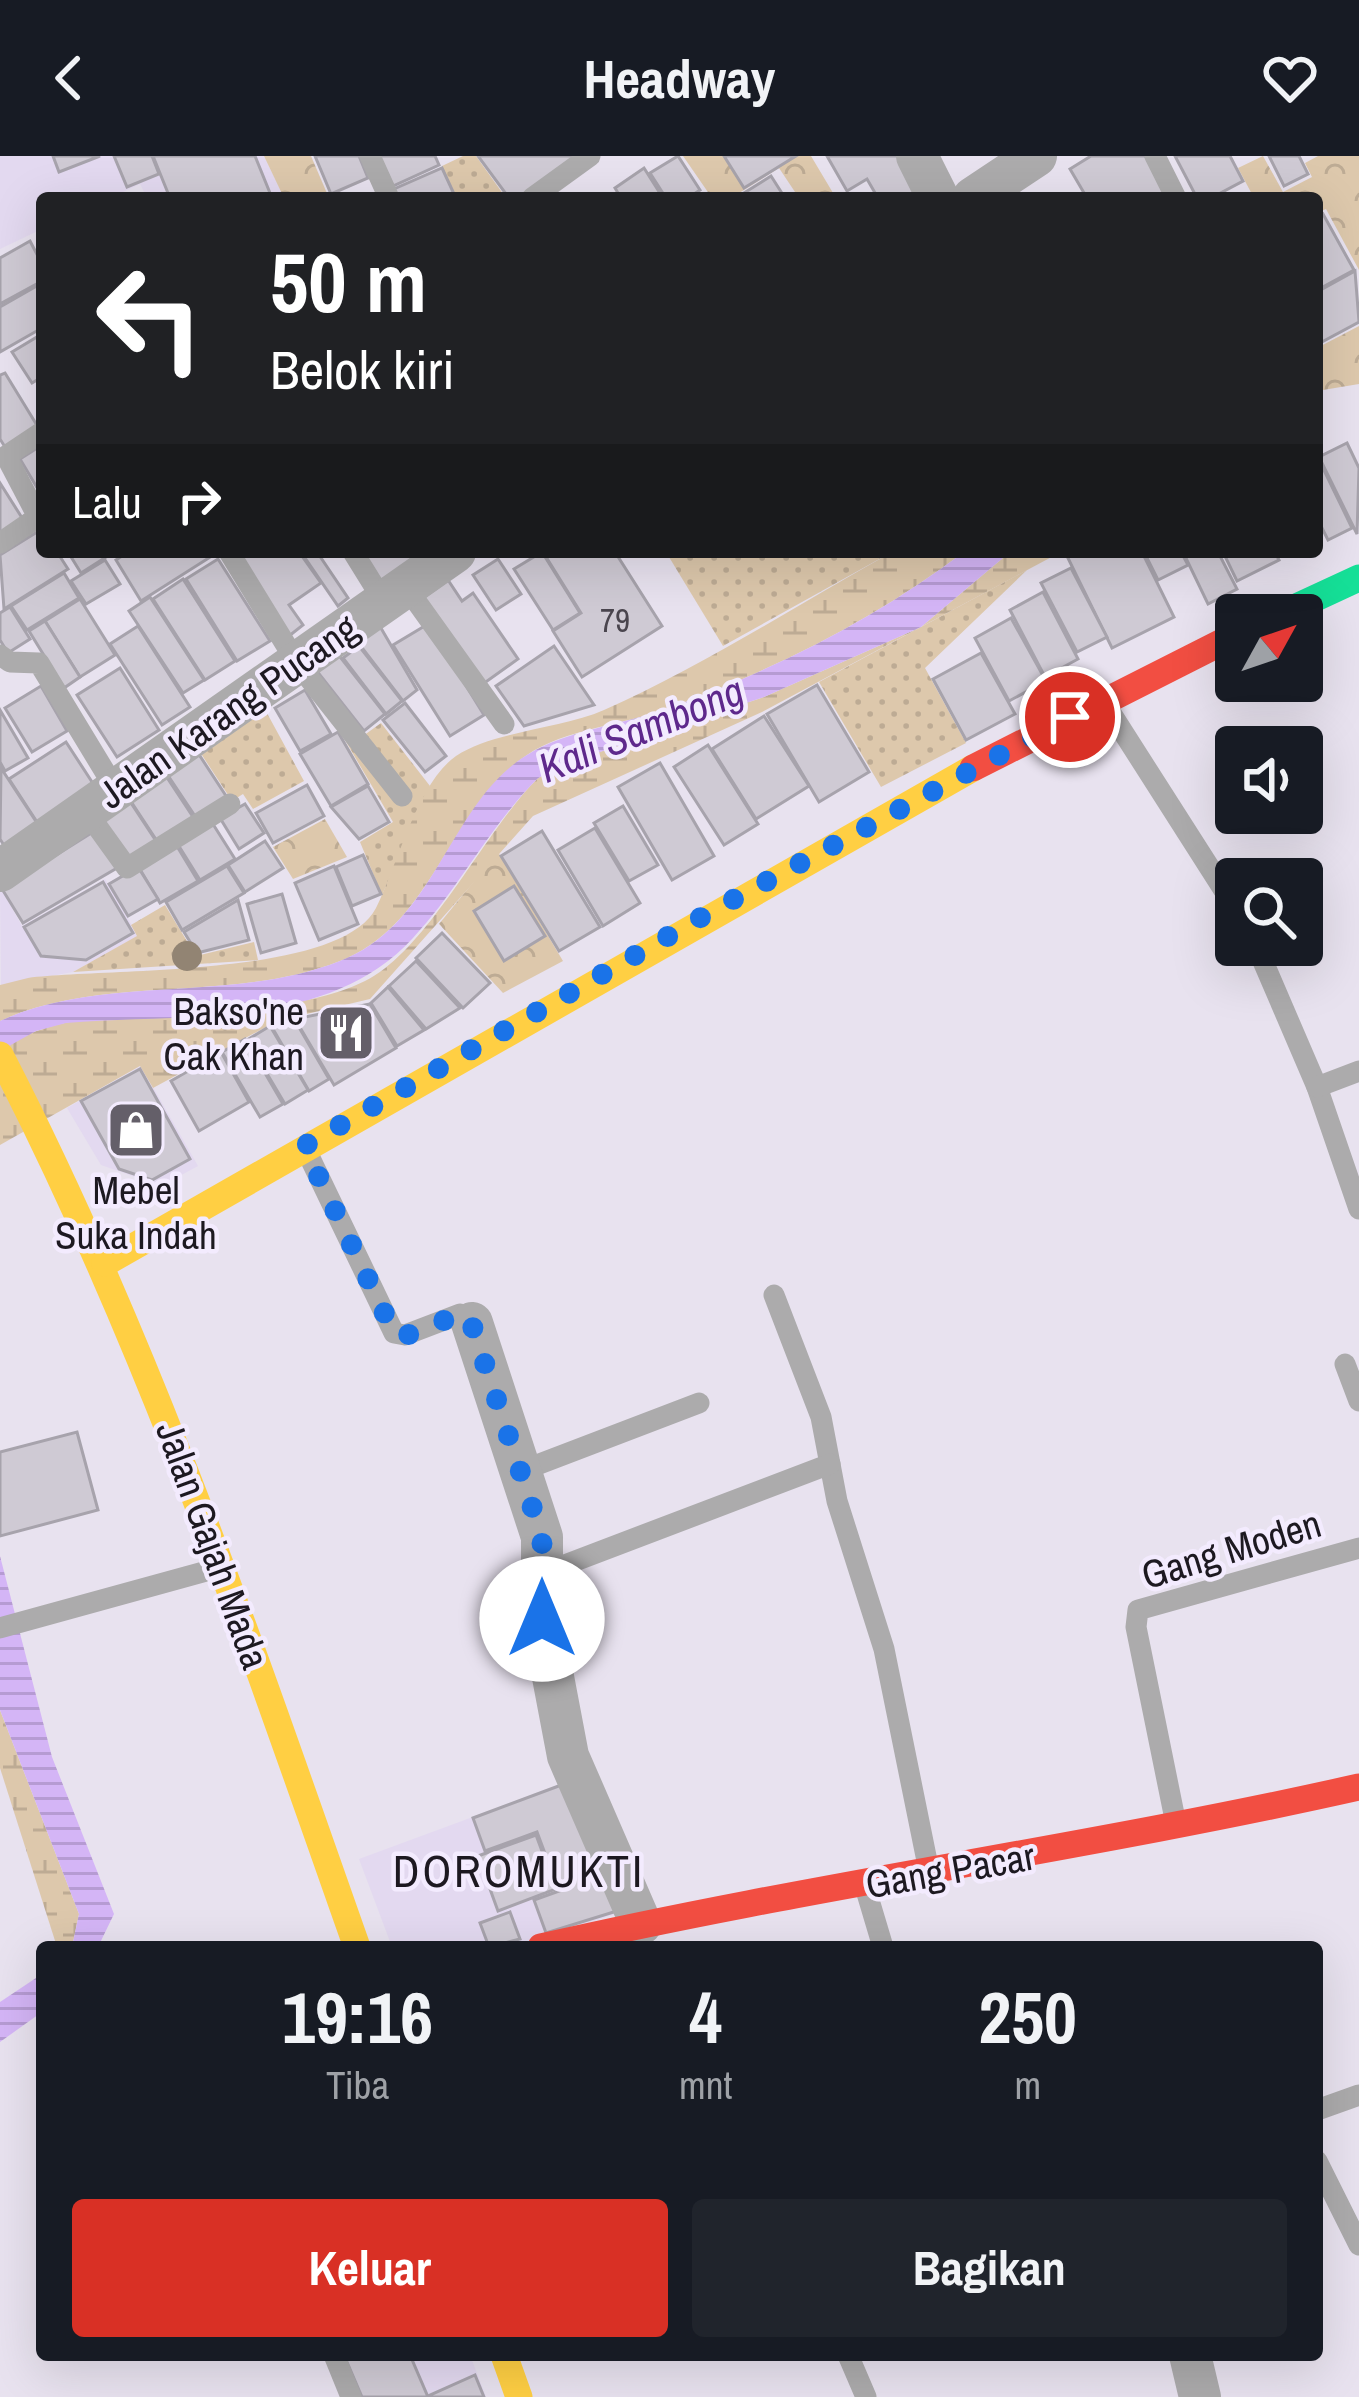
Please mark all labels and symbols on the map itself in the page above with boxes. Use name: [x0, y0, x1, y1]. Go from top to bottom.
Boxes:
north arrow: [1215, 594, 1323, 702]
house number: 79: [600, 598, 630, 642]
street label: Jalan Karang Pucang: [88, 602, 368, 820]
water label: Kali Sambong: [530, 663, 752, 795]
pin: [1019, 666, 1121, 768]
place label: Bakso'ne Cak Khan: [164, 985, 304, 1082]
restaurant icon: Bakso'ne Cak Khan: [315, 1002, 377, 1064]
shop icon: Mebel Suka Indah: [105, 1099, 167, 1161]
place label: Mebel Suka Indah: [55, 1164, 217, 1261]
street label: Jalan Gajah Mada: [144, 1414, 282, 1676]
street label: Gang Moden: [1135, 1497, 1327, 1601]
position arrow: [479, 1556, 605, 1682]
street label: Gang Pacar: [861, 1830, 1039, 1910]
district label: DOROMUKTI: [393, 1840, 645, 1901]

